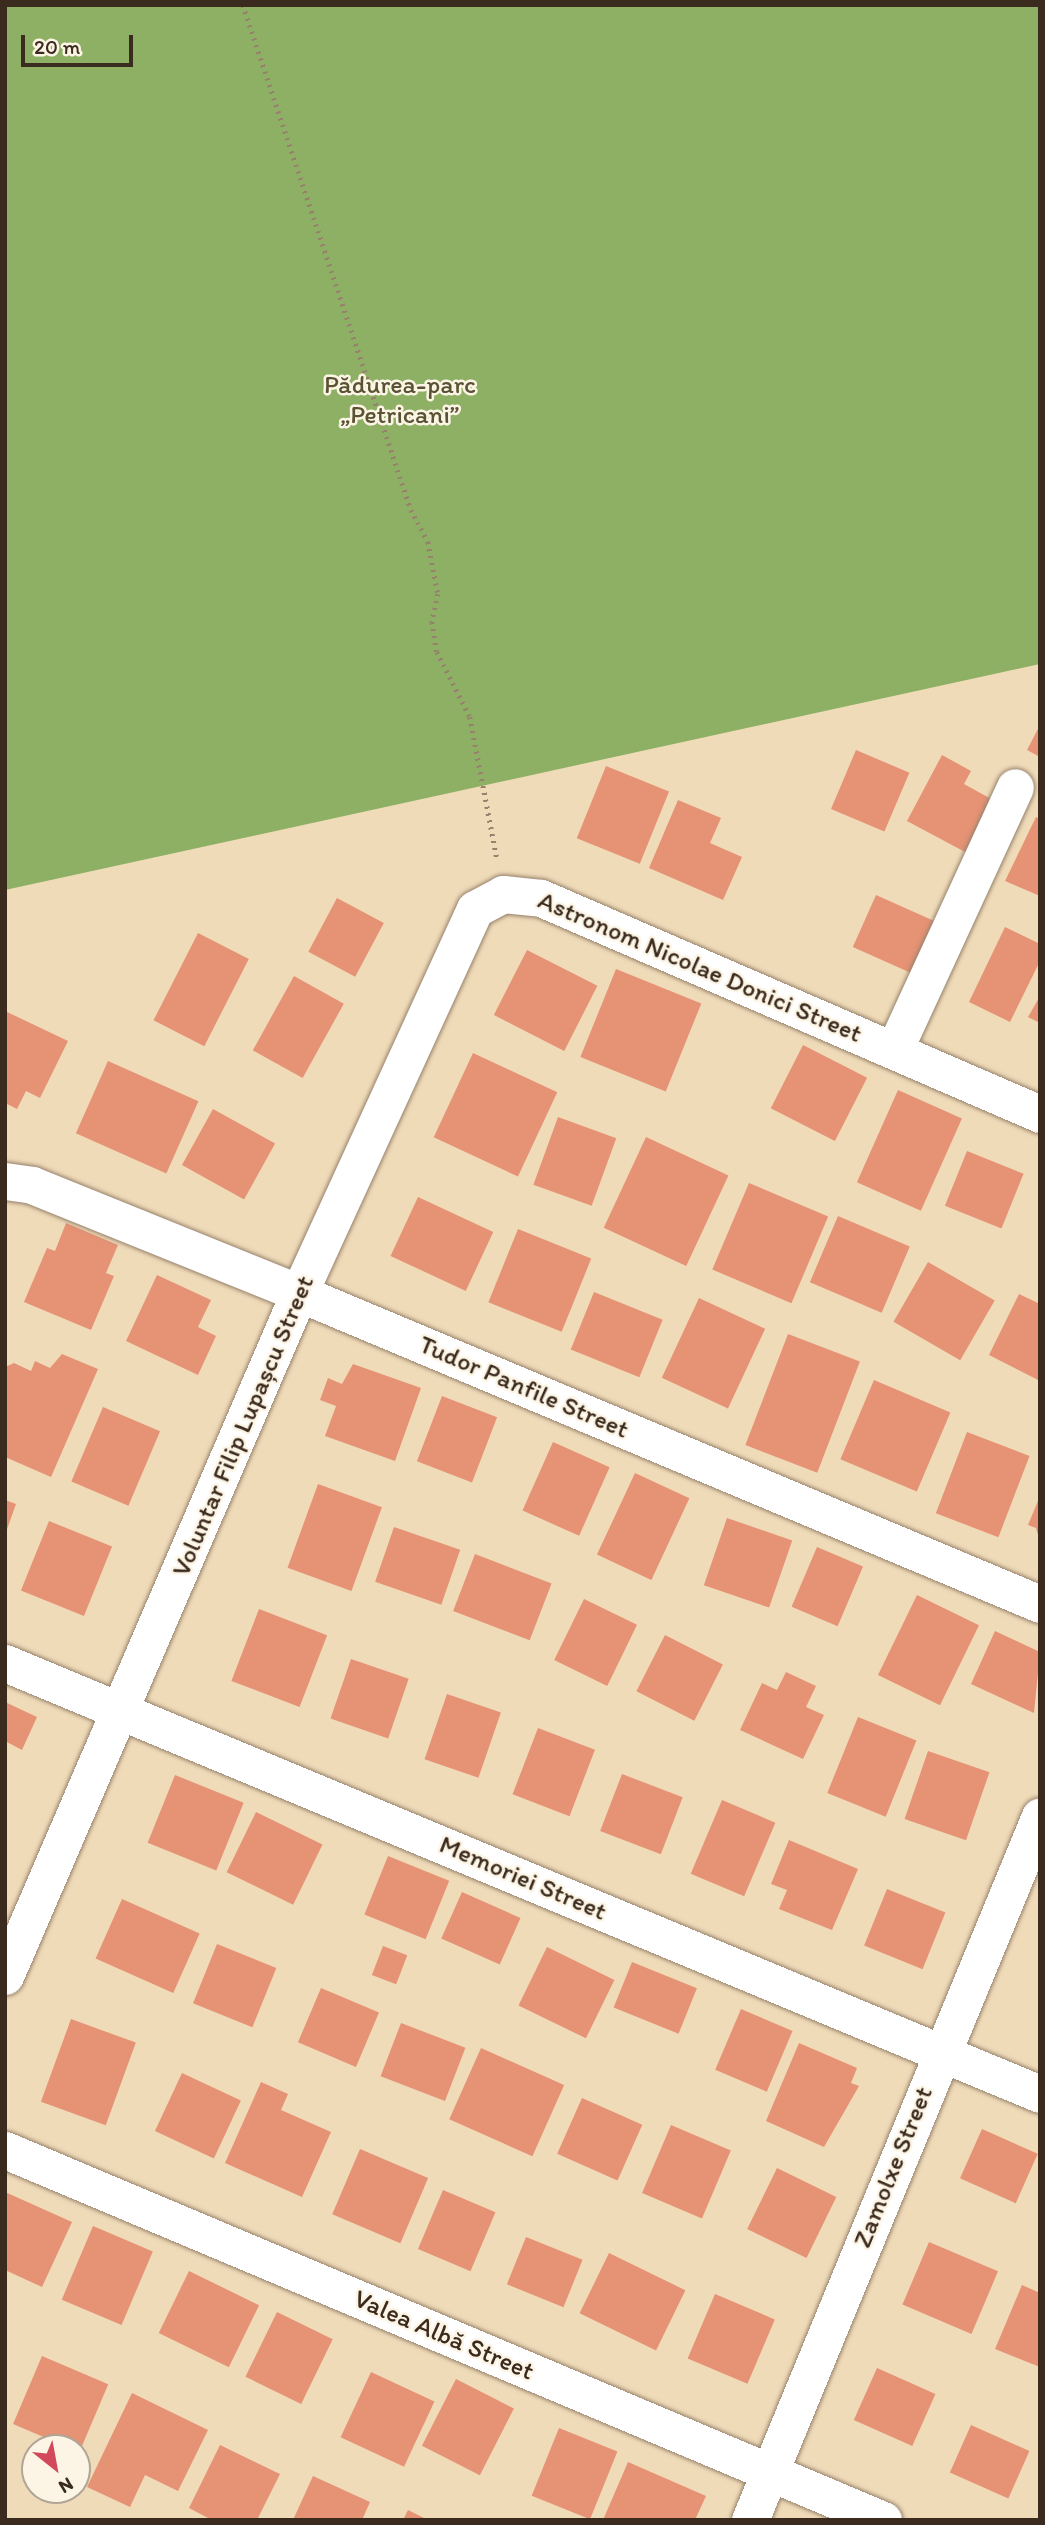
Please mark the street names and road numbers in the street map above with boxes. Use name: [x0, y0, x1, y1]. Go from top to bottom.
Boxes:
street label: Astronom Nicolae Donici Street: [533, 884, 867, 1050]
street label: Voluntar Filip Lupașcu Street: [166, 1272, 320, 1580]
street label: Tudor Panfile Street: [415, 1329, 633, 1445]
street label: Memoriei Street: [435, 1829, 611, 1927]
street label: Zamolxe Street: [847, 2082, 939, 2252]
street label: Valea Albă Street: [349, 2283, 539, 2387]

